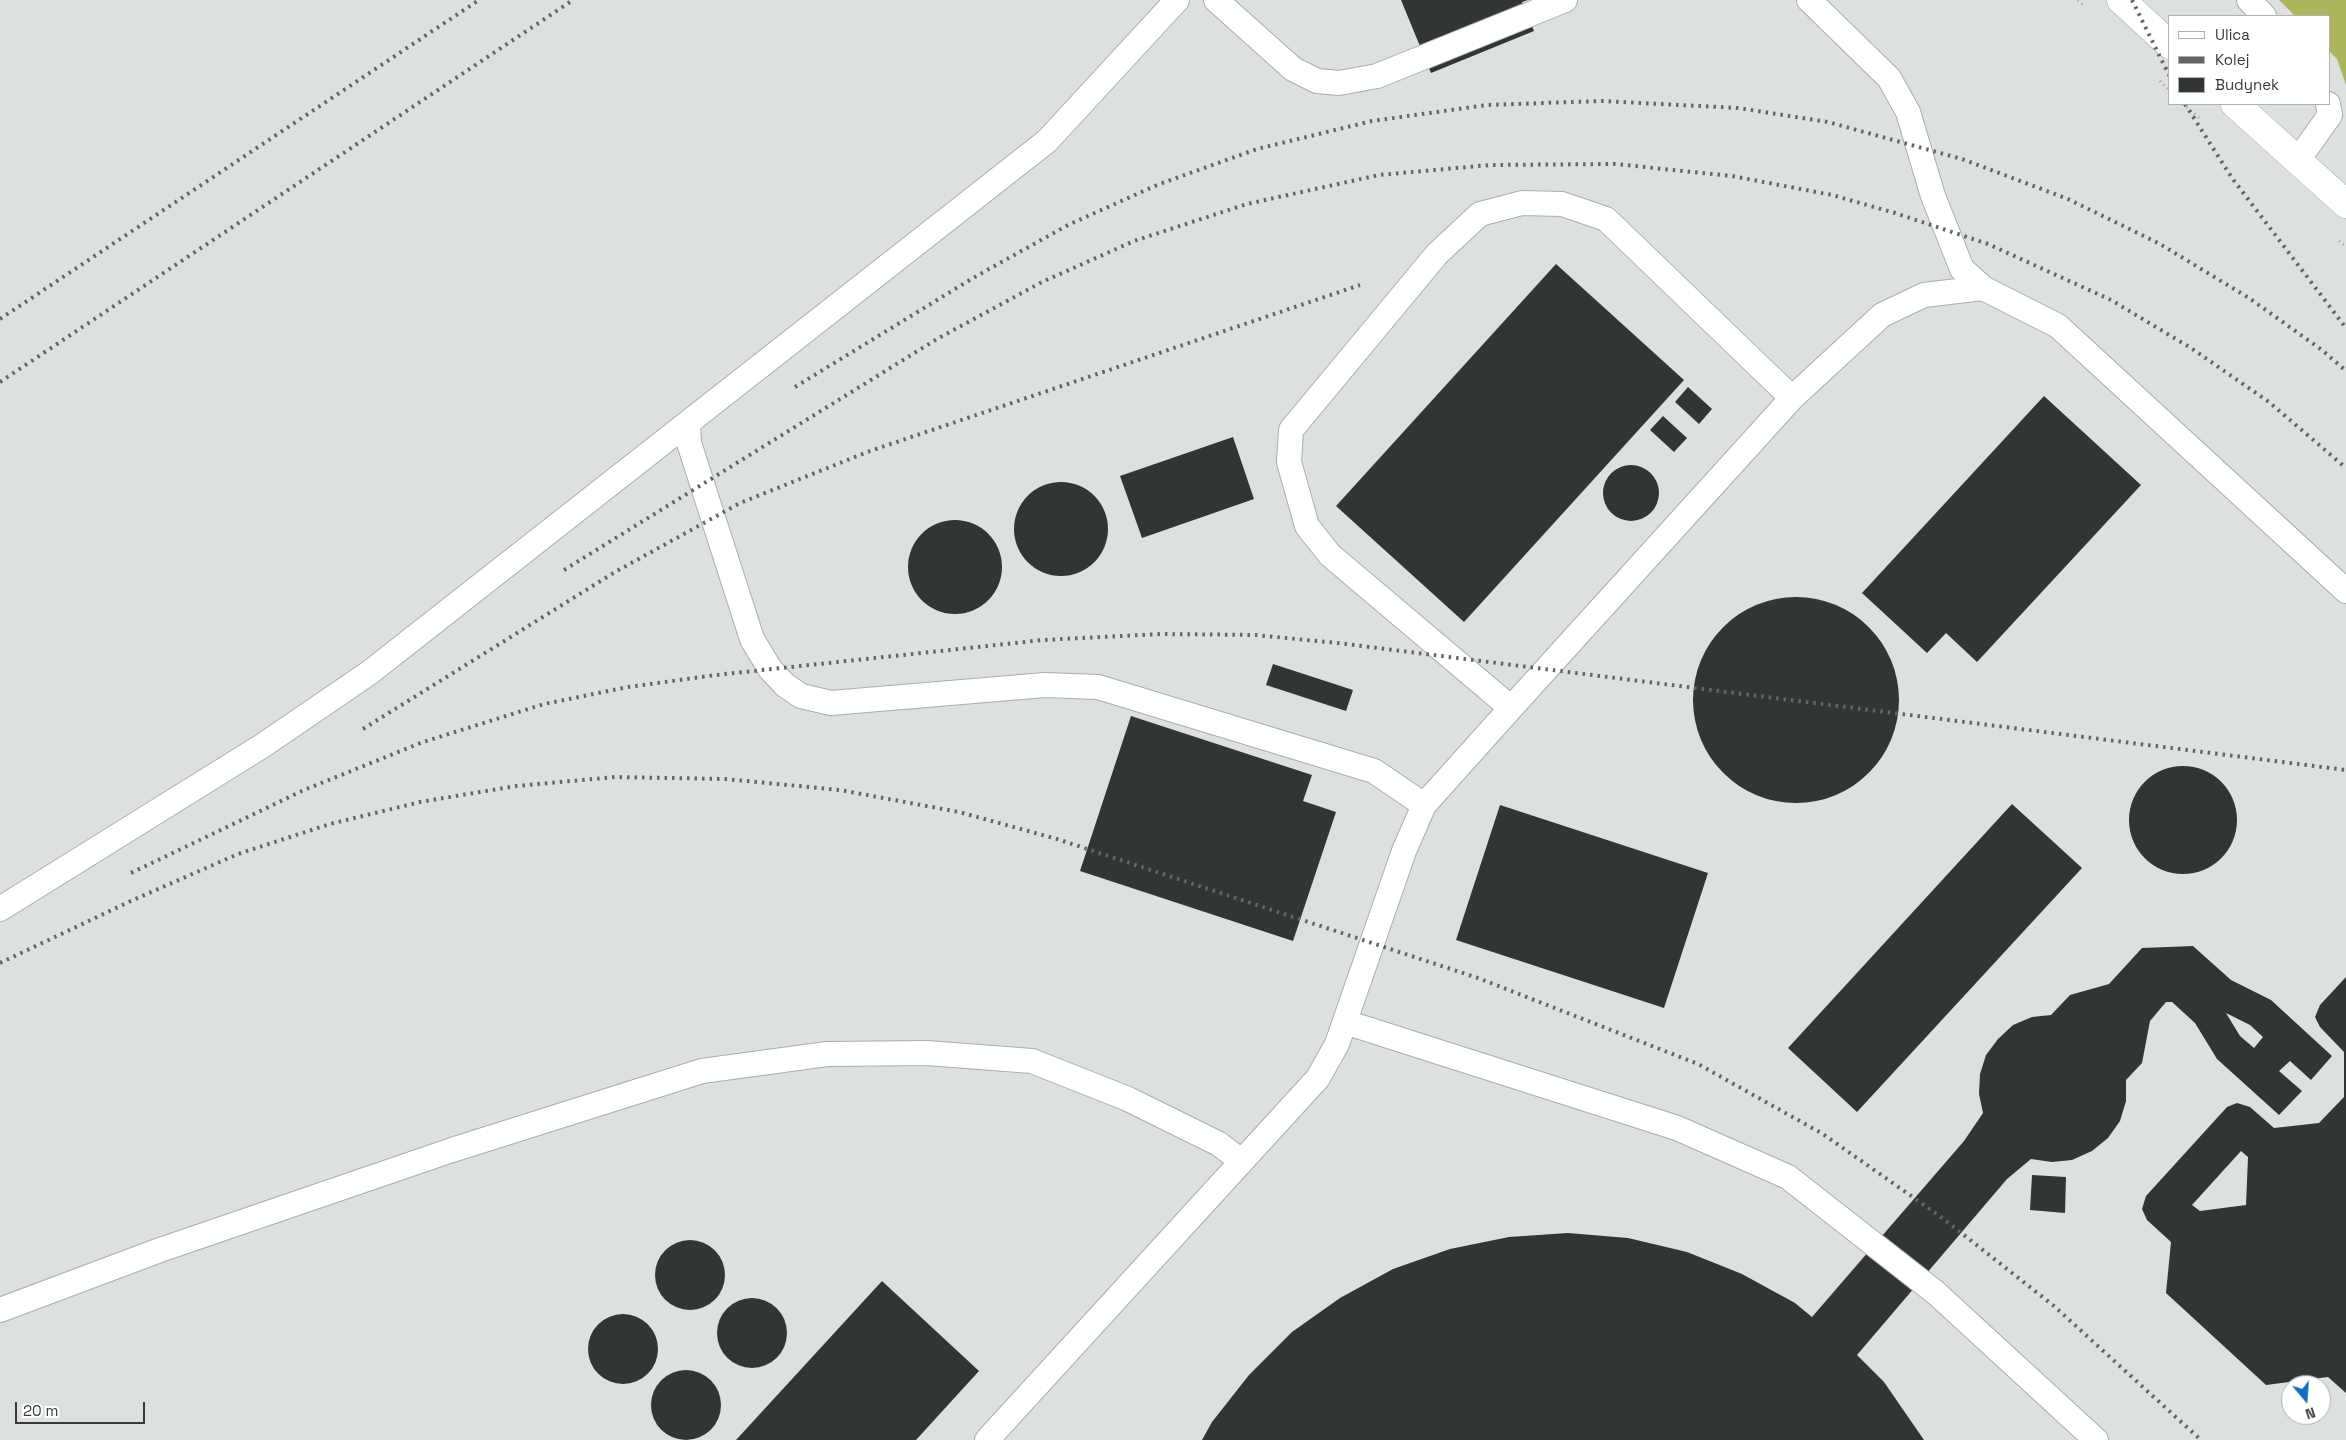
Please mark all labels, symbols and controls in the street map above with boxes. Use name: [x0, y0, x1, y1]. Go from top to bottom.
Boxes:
legend: [2168, 15, 2331, 105]
text: Ulica: [2215, 25, 2250, 44]
text: Kolej: [2215, 50, 2249, 69]
text: Budynek: [2215, 75, 2279, 94]
north arrow: [2281, 1375, 2331, 1425]
scale bar: [18, 1392, 148, 1424]
text: 20 m: [23, 1401, 58, 1420]
text: N: [2303, 1403, 2318, 1423]

